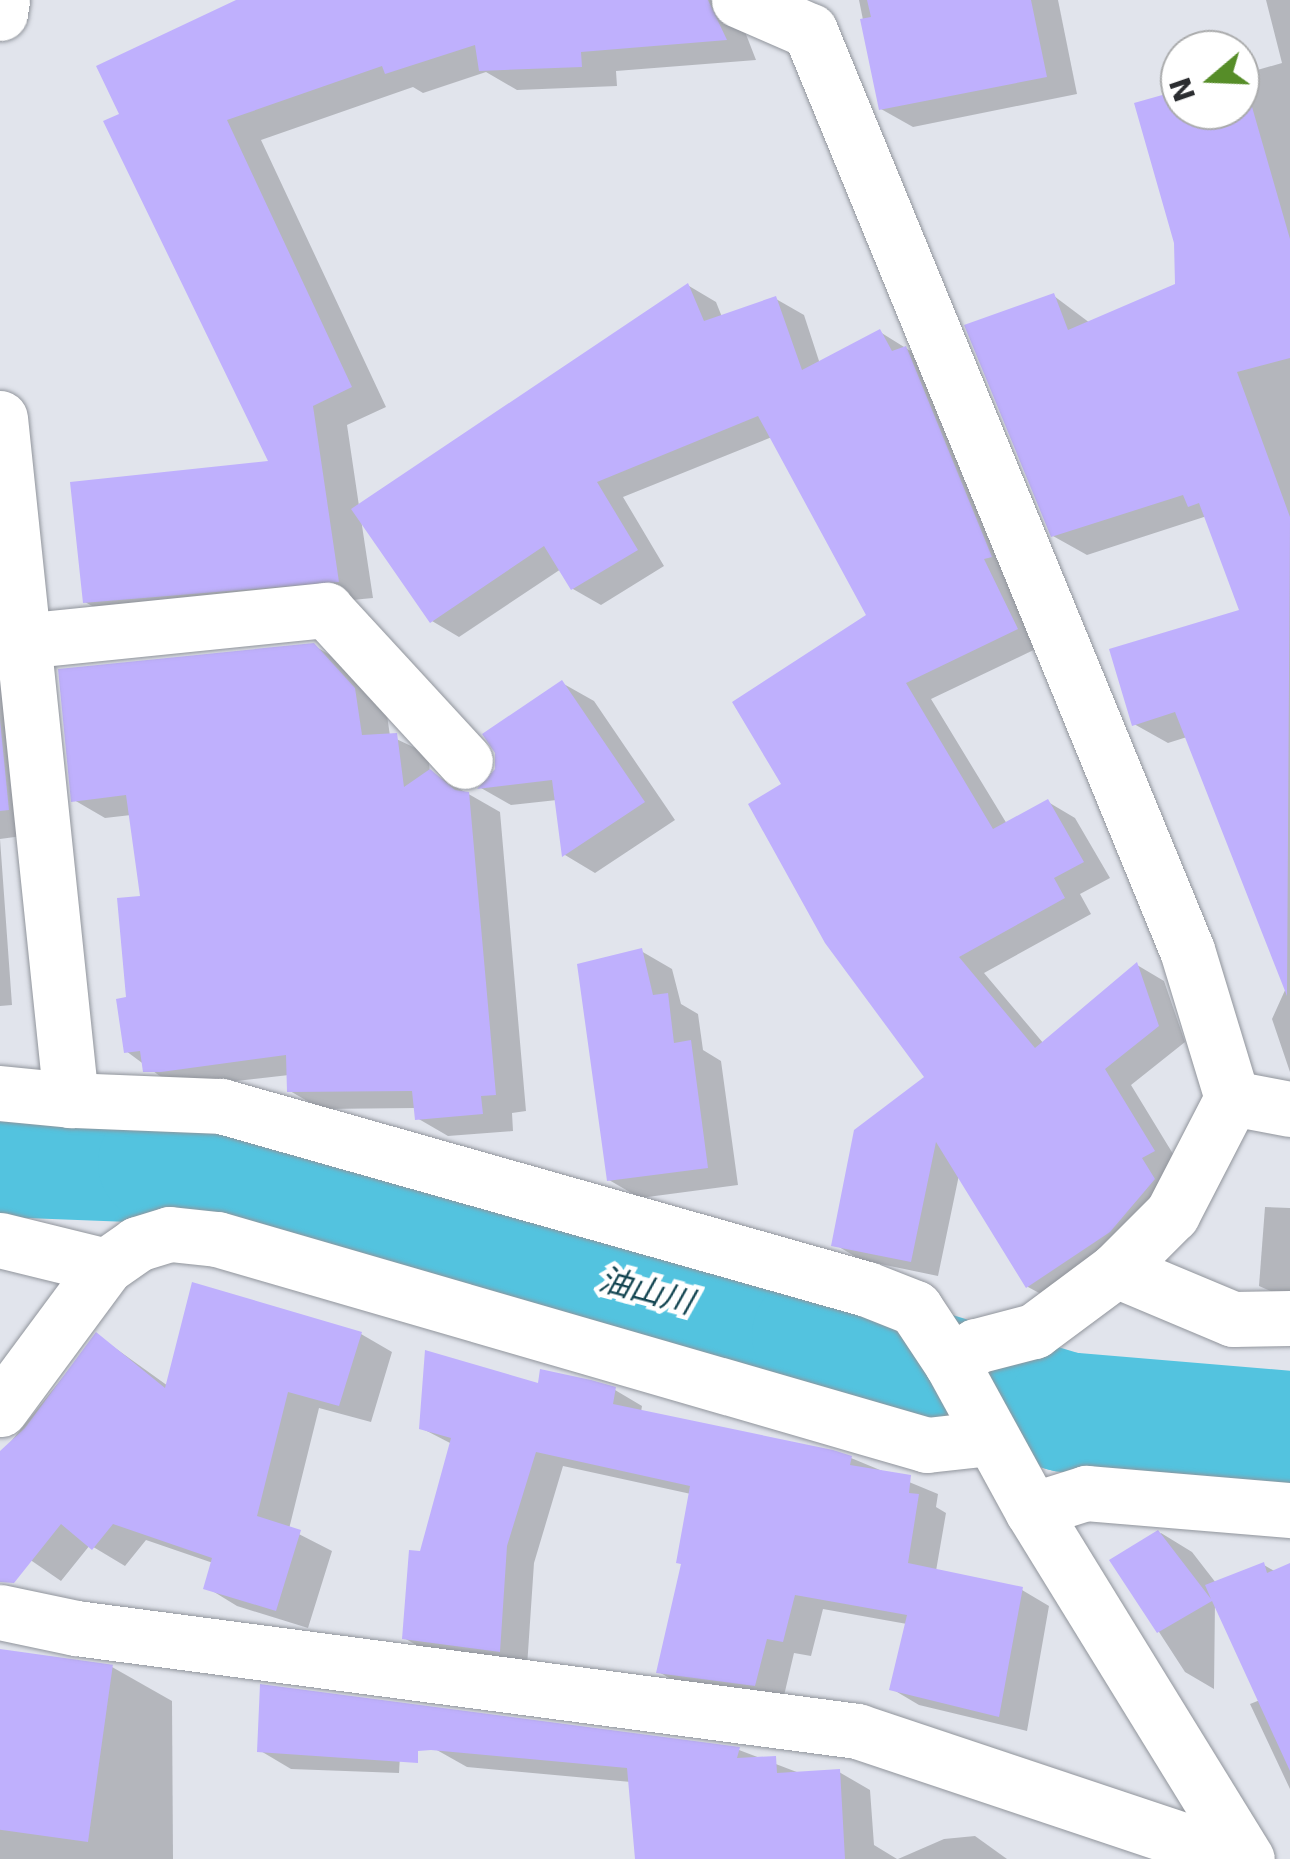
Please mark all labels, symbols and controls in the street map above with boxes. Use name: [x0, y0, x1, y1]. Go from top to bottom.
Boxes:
north arrow: [1160, 30, 1260, 130]
text: N: [1164, 73, 1202, 106]
water label: 油山川: [595, 1260, 697, 1322]

